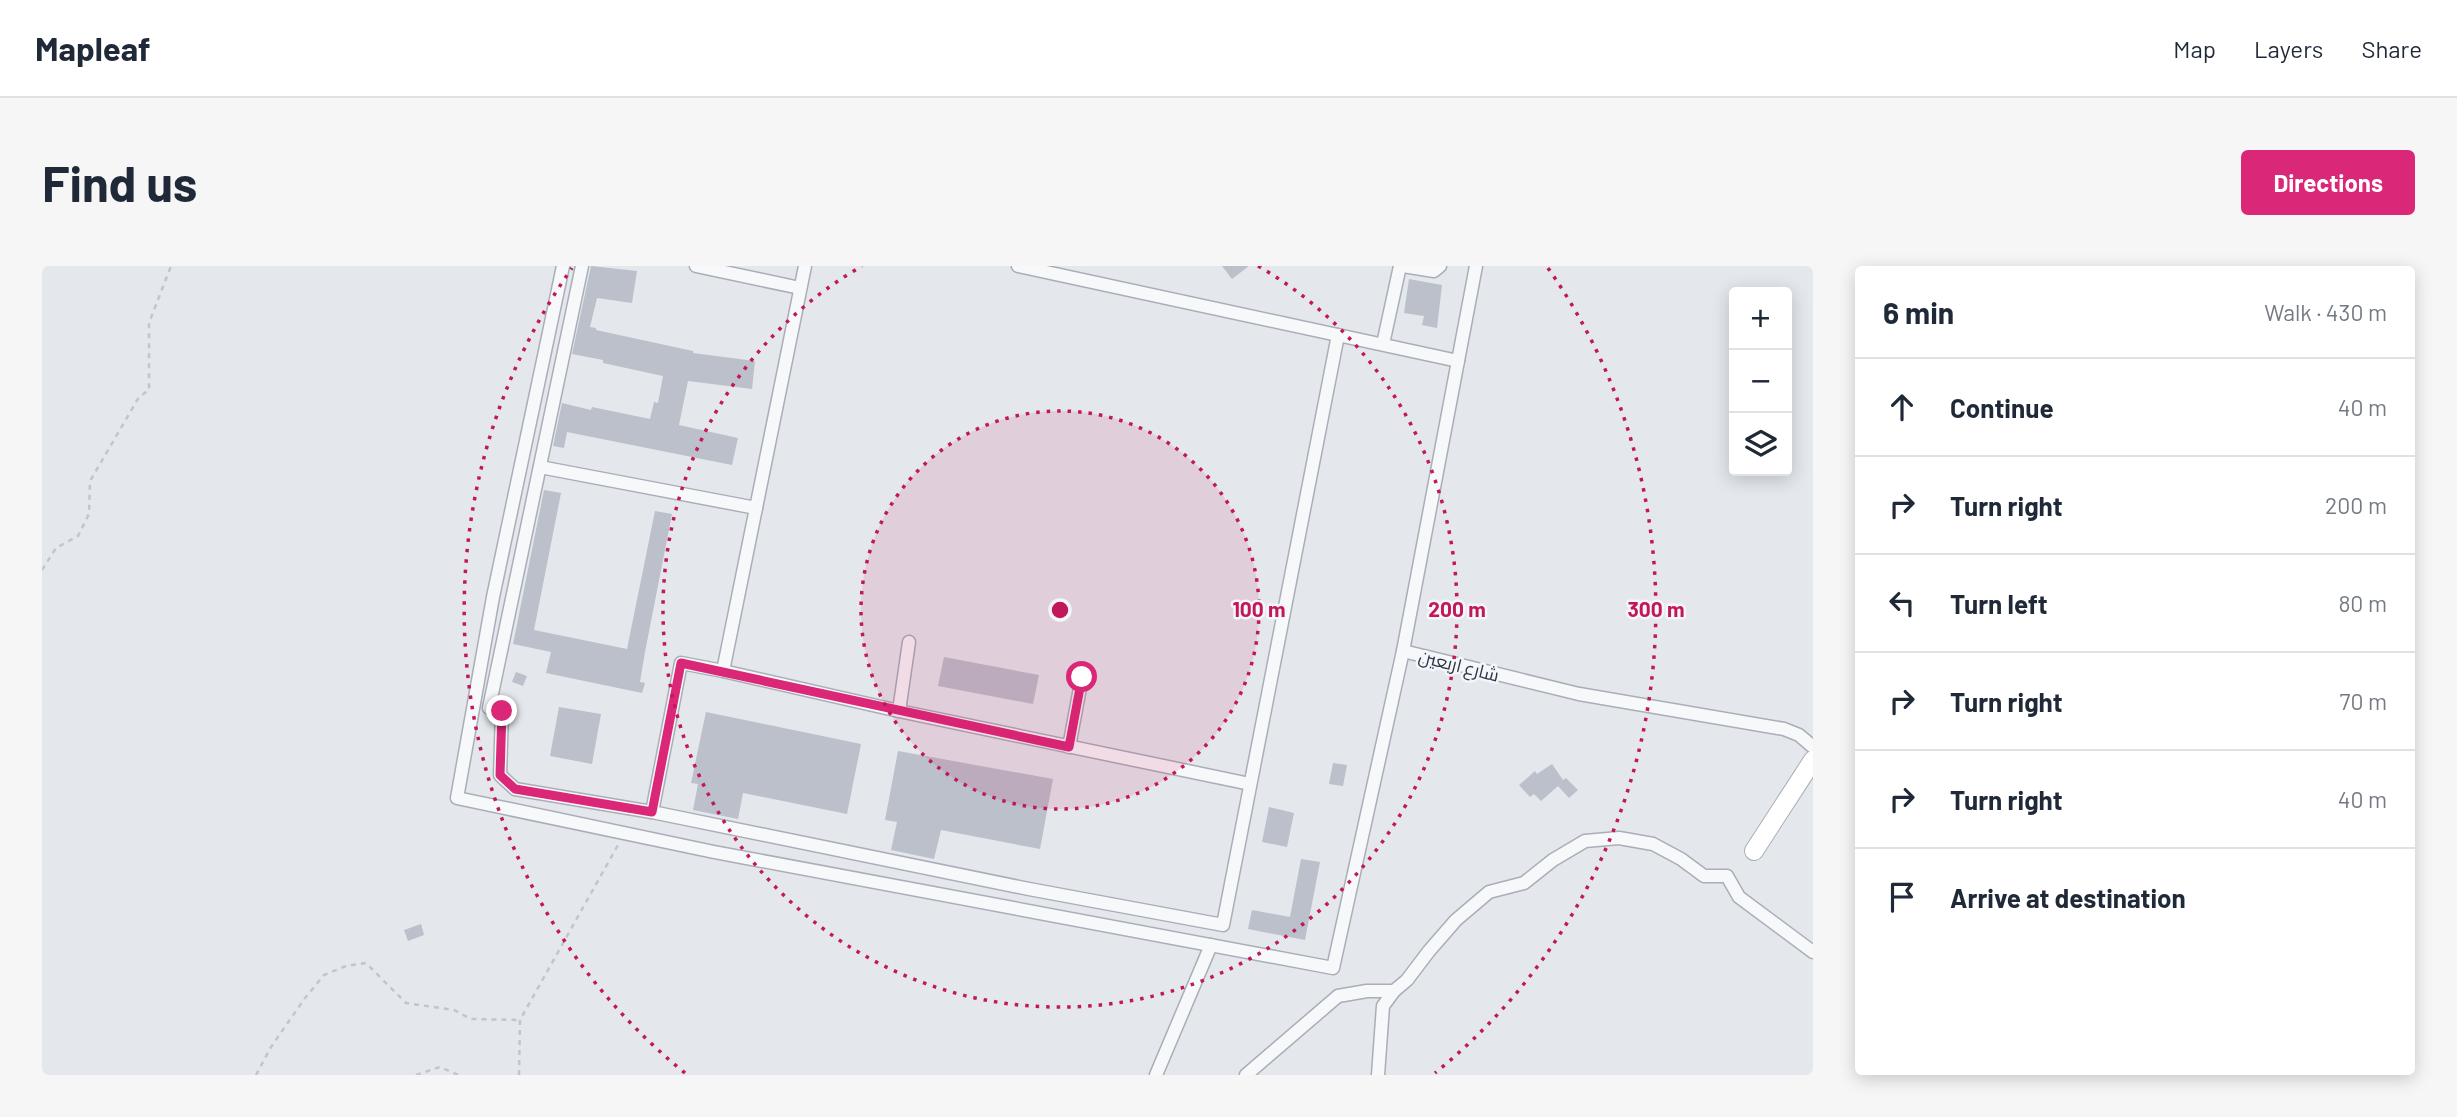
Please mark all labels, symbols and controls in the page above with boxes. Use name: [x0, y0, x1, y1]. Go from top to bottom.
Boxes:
text: Mapleaf: [35, 28, 151, 68]
text: Map: [2173, 34, 2216, 63]
text: Layers: [2254, 34, 2323, 63]
text: Share: [2361, 34, 2422, 63]
button: Directions: [2241, 150, 2415, 215]
text: Find us: [42, 153, 197, 212]
map controls: [1729, 287, 1792, 476]
button: +: [1729, 287, 1792, 350]
text: 6 min: [1883, 294, 1954, 330]
text: Walk · 430 m: [2264, 298, 2387, 326]
button: −: [1729, 350, 1792, 413]
icon: ahead: [1883, 388, 1921, 426]
text: Continue: [1950, 392, 2054, 423]
text: 40 m: [2338, 393, 2387, 421]
button: layers: [1729, 413, 1792, 476]
icon: right: [1883, 486, 1921, 524]
text: Turn right: [1950, 490, 2063, 521]
text: 200 m: [2325, 491, 2387, 519]
icon: left: [1883, 584, 1921, 622]
text: Turn left: [1950, 588, 2048, 619]
text: 80 m: [2338, 589, 2387, 617]
text: 100 m: [1232, 596, 1286, 621]
text: 200 m: [1428, 596, 1486, 621]
text: 300 m: [1627, 596, 1685, 621]
centre of rings: [1048, 598, 1072, 622]
street label: شارع اربعين: [1416, 644, 1502, 688]
route start: [1066, 661, 1097, 692]
icon: right: [1883, 682, 1921, 720]
text: Turn right: [1950, 686, 2063, 717]
text: 70 m: [2340, 687, 2387, 715]
route end: [486, 695, 517, 726]
icon: right: [1883, 780, 1921, 818]
text: Turn right: [1950, 784, 2063, 815]
text: 40 m: [2338, 785, 2387, 813]
icon: arrive: [1883, 878, 1921, 916]
text: Arrive at destination: [1950, 882, 2186, 913]

